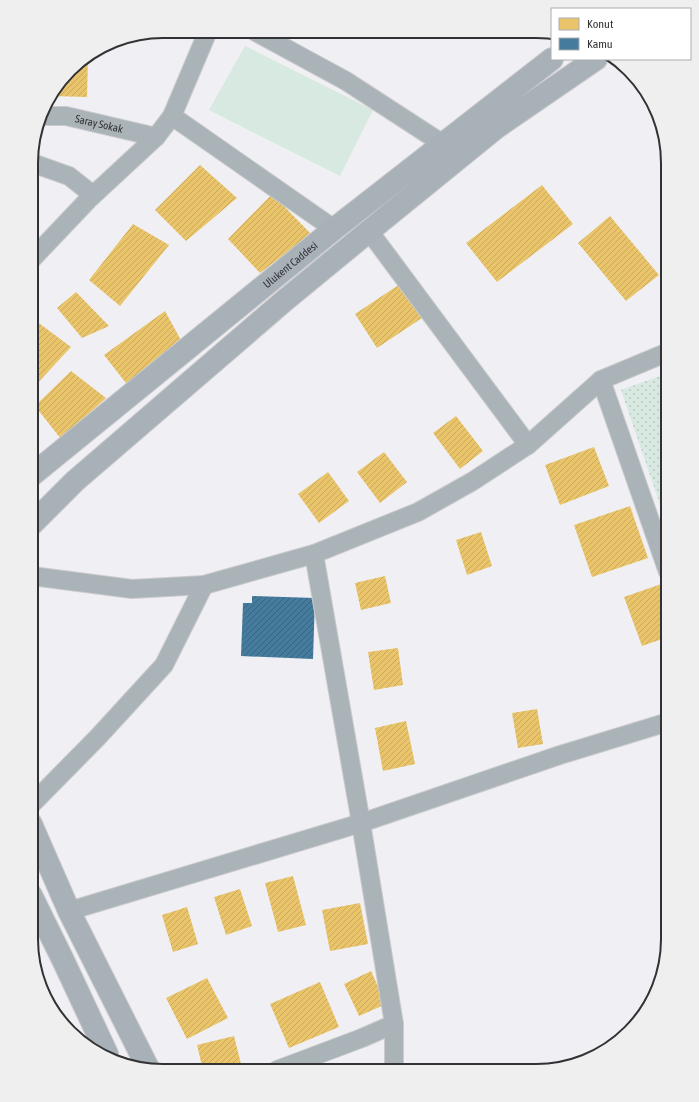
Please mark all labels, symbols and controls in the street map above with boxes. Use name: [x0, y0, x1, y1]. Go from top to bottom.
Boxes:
legend: [551, 8, 691, 60]
text: Konut: [587, 17, 614, 31]
text: Kamu: [587, 37, 613, 51]
street label: Saray Sokak: [74, 112, 124, 135]
street label: Ulukent Caddesi: [261, 239, 320, 290]

